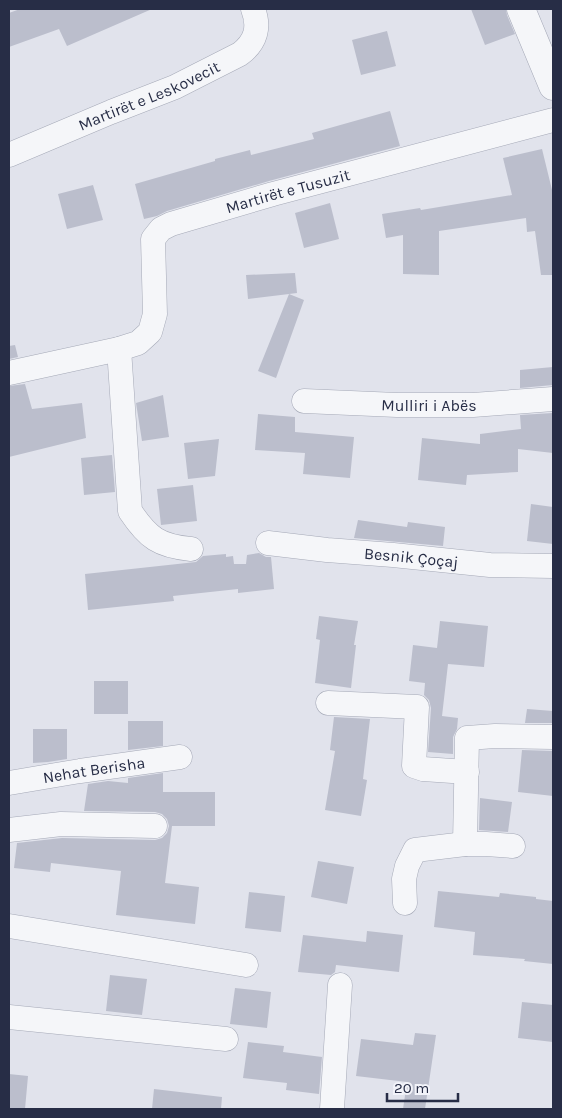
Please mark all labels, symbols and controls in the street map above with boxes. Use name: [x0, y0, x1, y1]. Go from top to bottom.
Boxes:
street label: Martirët e Leskovecit: [75, 57, 223, 135]
street label: Martirët e Tusuzit: [224, 165, 352, 217]
street label: Mulliri i Abës: [381, 395, 477, 415]
street label: Besnik Çoçaj: [363, 544, 459, 572]
street label: Nehat Berisha: [41, 753, 146, 787]
scale bar: [387, 1070, 458, 1102]
text: 20 m: [394, 1079, 429, 1097]

